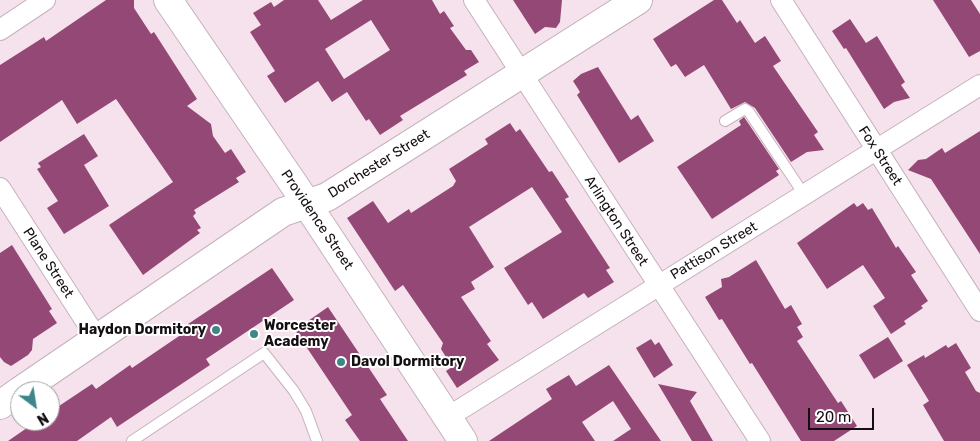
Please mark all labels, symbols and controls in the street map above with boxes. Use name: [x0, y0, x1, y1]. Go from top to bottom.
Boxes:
street label: Fox Street: [855, 123, 905, 189]
street label: Dorchester Street: [325, 126, 433, 202]
street label: Providence Street: [277, 167, 357, 273]
street label: Arlington Street: [581, 173, 651, 269]
street label: Pattison Street: [667, 218, 761, 284]
street label: Plane Street: [19, 225, 77, 301]
place label: Worcester Academy: [264, 318, 336, 351]
place label: Haydon Dormitory: [79, 322, 206, 338]
marker: Haydon Dormitory: [210, 324, 222, 336]
marker: Worcester Academy: [248, 328, 260, 340]
place label: Davol Dormitory: [351, 354, 464, 370]
marker: Davol Dormitory: [335, 356, 347, 368]
north arrow: [10, 381, 60, 431]
scale bar: [810, 398, 876, 430]
text: 20 m: [816, 408, 851, 426]
text: N: [34, 409, 51, 428]

